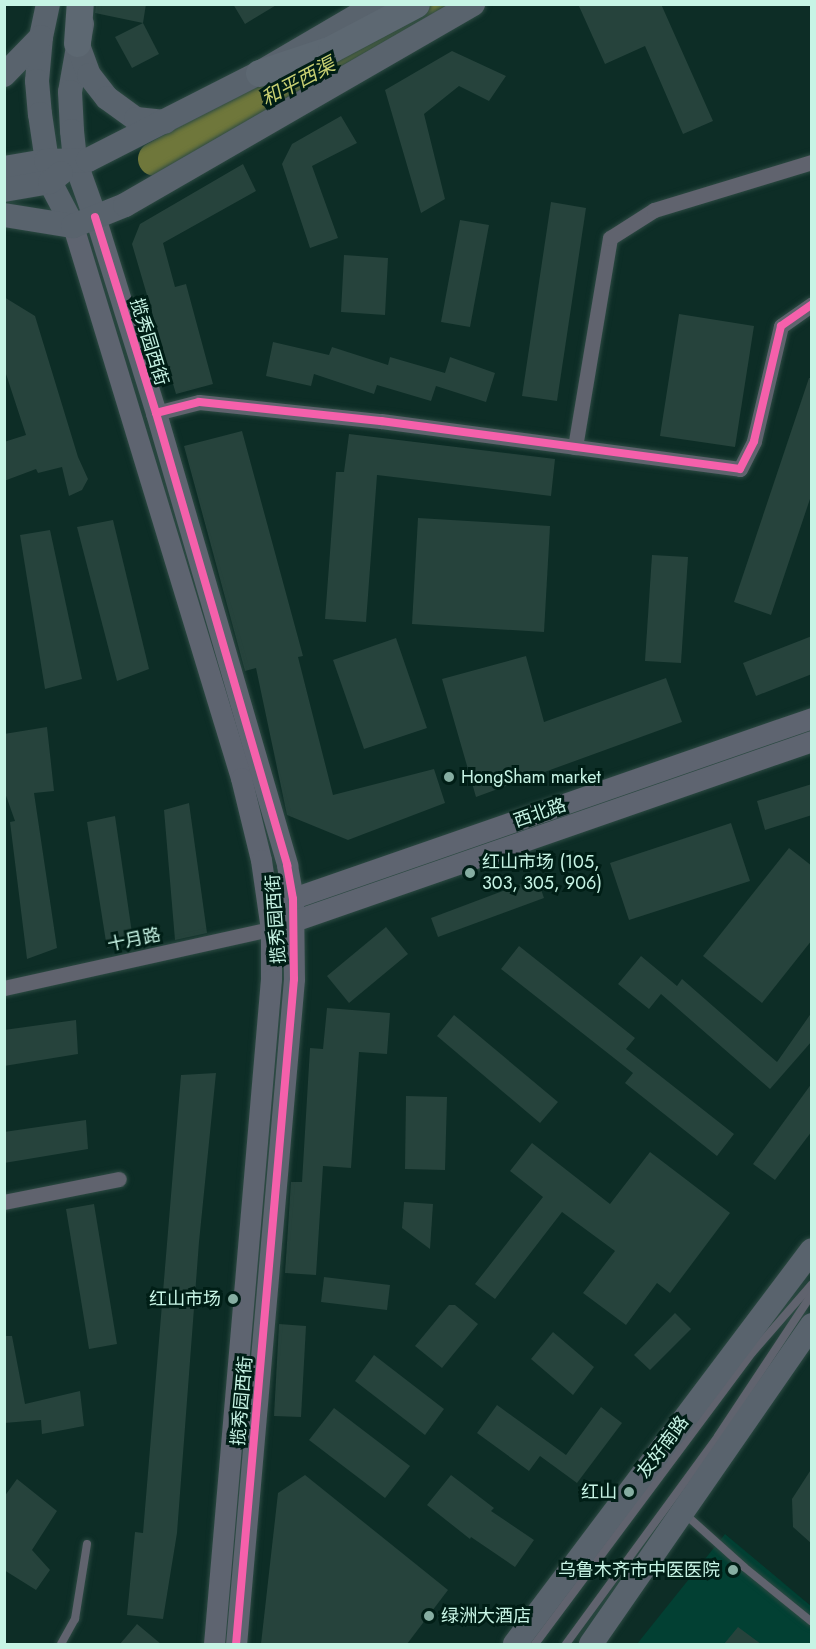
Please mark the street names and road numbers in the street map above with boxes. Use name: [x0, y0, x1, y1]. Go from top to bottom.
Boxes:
street label: 揽秀园西街: [126, 296, 172, 388]
street label: 西北路: [511, 794, 569, 832]
street label: 揽秀园西街: [262, 873, 290, 965]
street label: 十月路: [105, 924, 163, 956]
street label: 揽秀园西街: [227, 1355, 257, 1447]
street label: 友好南路: [633, 1412, 693, 1482]

